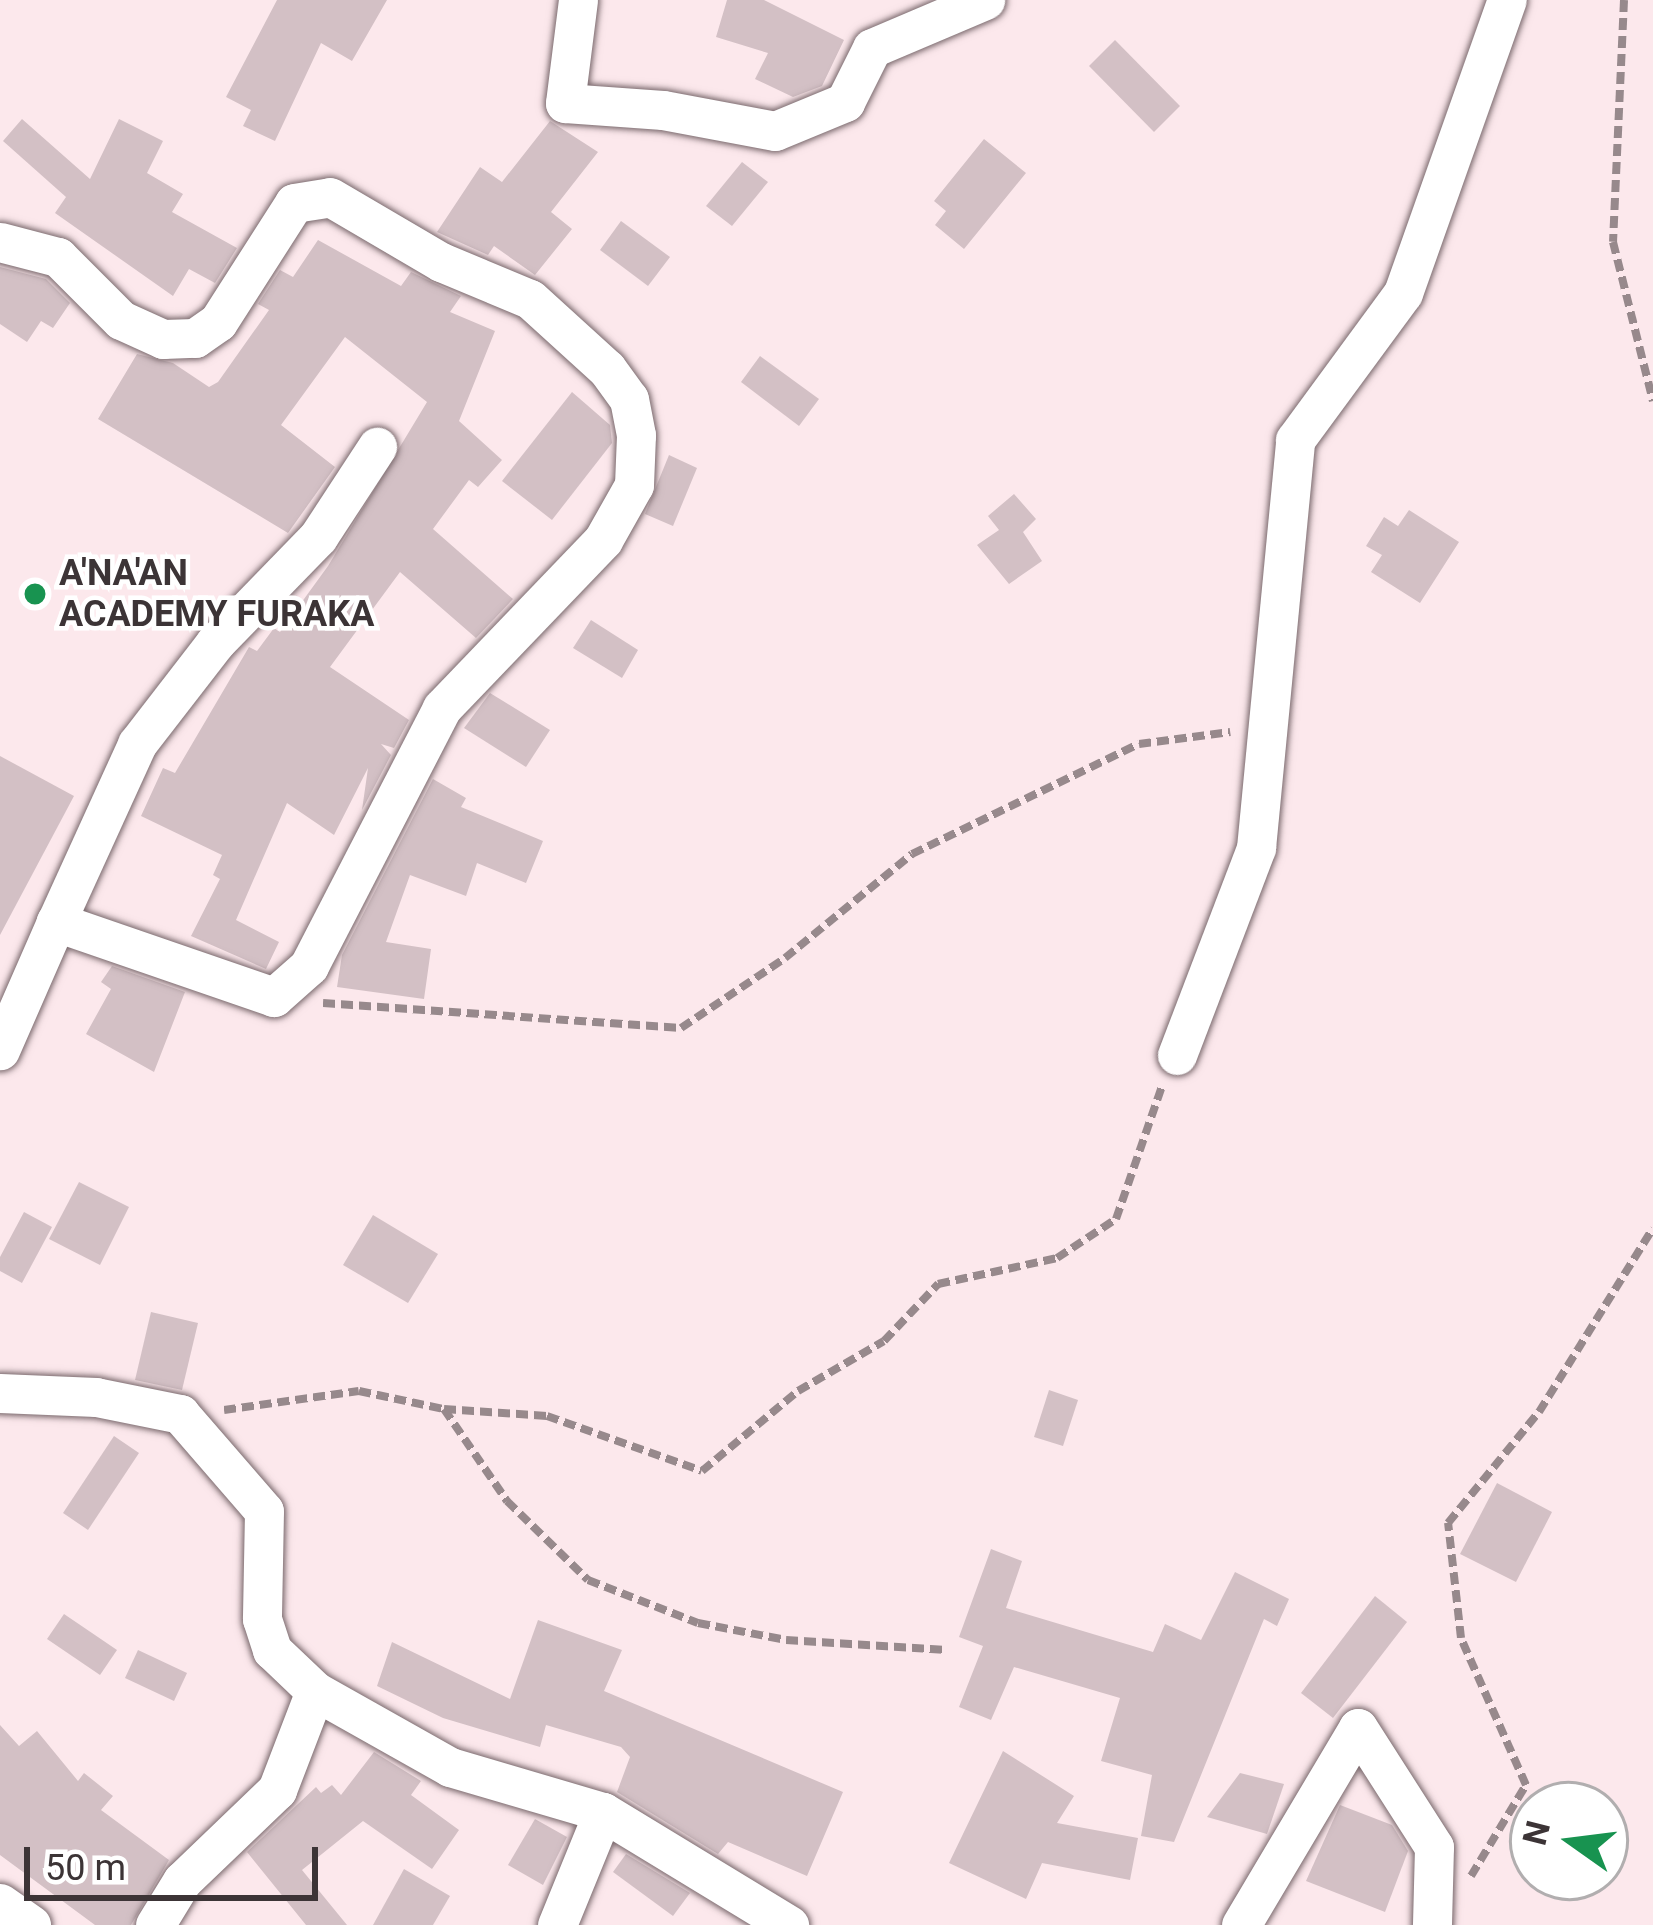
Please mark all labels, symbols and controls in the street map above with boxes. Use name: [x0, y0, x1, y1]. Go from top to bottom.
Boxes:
place label: A'NA'AN ACADEMY FURAKA: [59, 551, 374, 636]
marker: A'NA'AN ACADEMY FURAKA: [22, 581, 48, 607]
north arrow: [1509, 1781, 1629, 1901]
text: N: [1515, 1817, 1558, 1849]
scale bar: [30, 1823, 324, 1897]
text: 50 m: [45, 1847, 126, 1889]

